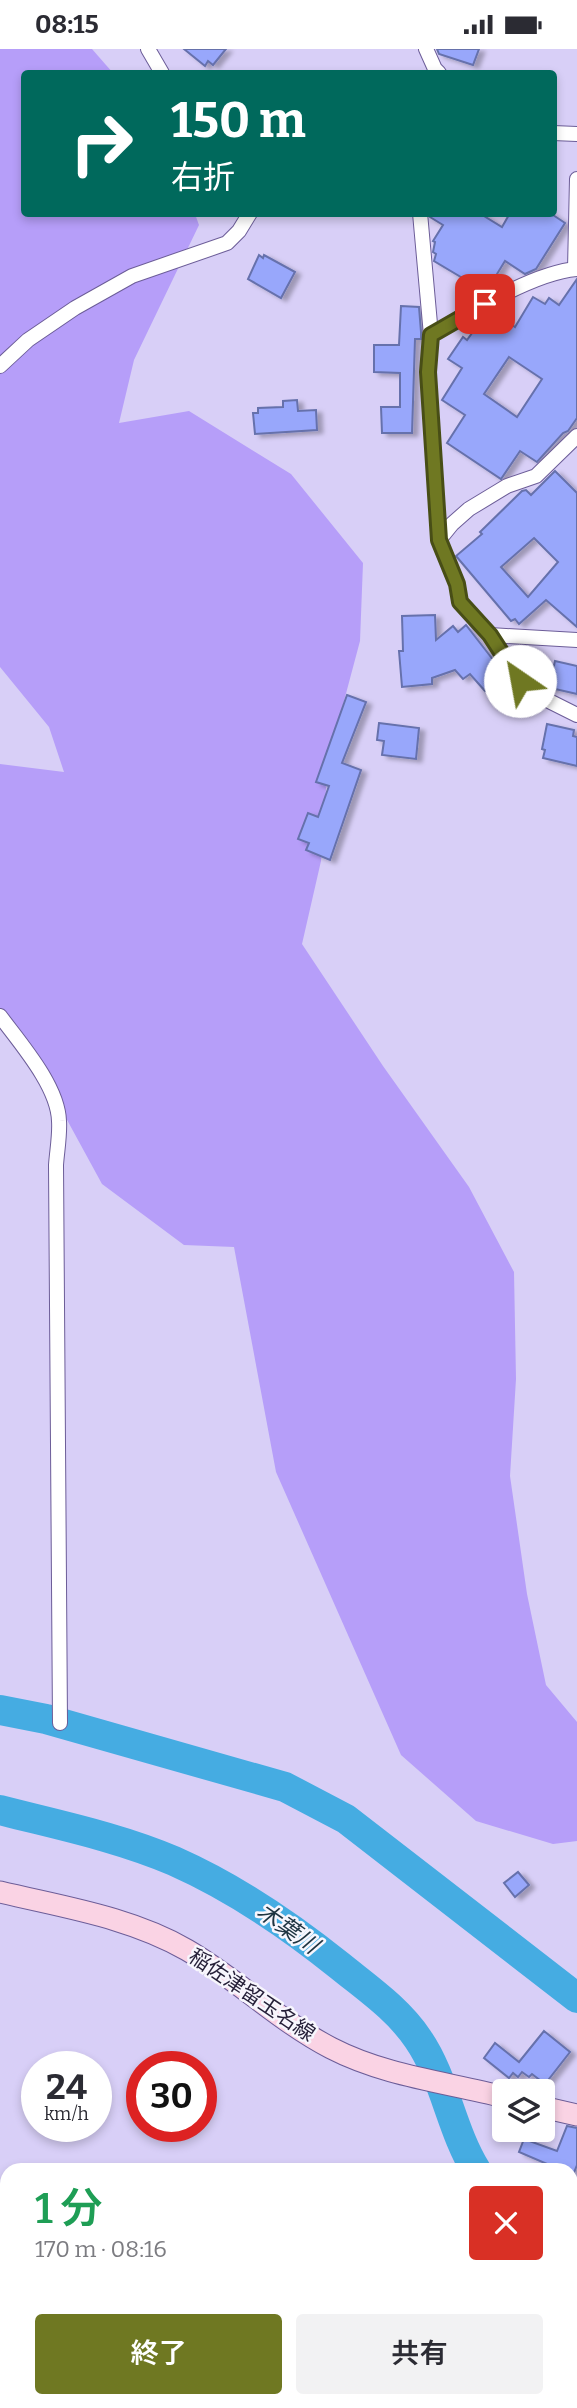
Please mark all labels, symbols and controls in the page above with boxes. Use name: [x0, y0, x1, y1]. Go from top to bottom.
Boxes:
text: 08:15: [35, 9, 99, 40]
text: 150 m: [171, 91, 306, 150]
icon: right: [56, 98, 147, 189]
text: 右折: [171, 158, 235, 196]
pin: [455, 274, 515, 334]
icon: arrive: [466, 285, 504, 323]
position arrow: [483, 644, 557, 718]
water label: 木葉川: [252, 1897, 327, 1961]
street label: 稲佐津留玉名線: [184, 1943, 320, 2047]
speed limit sign: 30: [126, 2051, 217, 2142]
text: 24: [46, 2066, 87, 2108]
map controls: [492, 2079, 555, 2142]
button: layers: [492, 2079, 555, 2142]
text: km/h: [44, 2103, 89, 2125]
text: 1 分: [35, 2184, 103, 2234]
button: close: [469, 2186, 543, 2260]
text: 170 m · 08:16: [35, 2235, 167, 2263]
button: 終了: [35, 2314, 282, 2394]
button: 共有: [296, 2314, 543, 2394]

